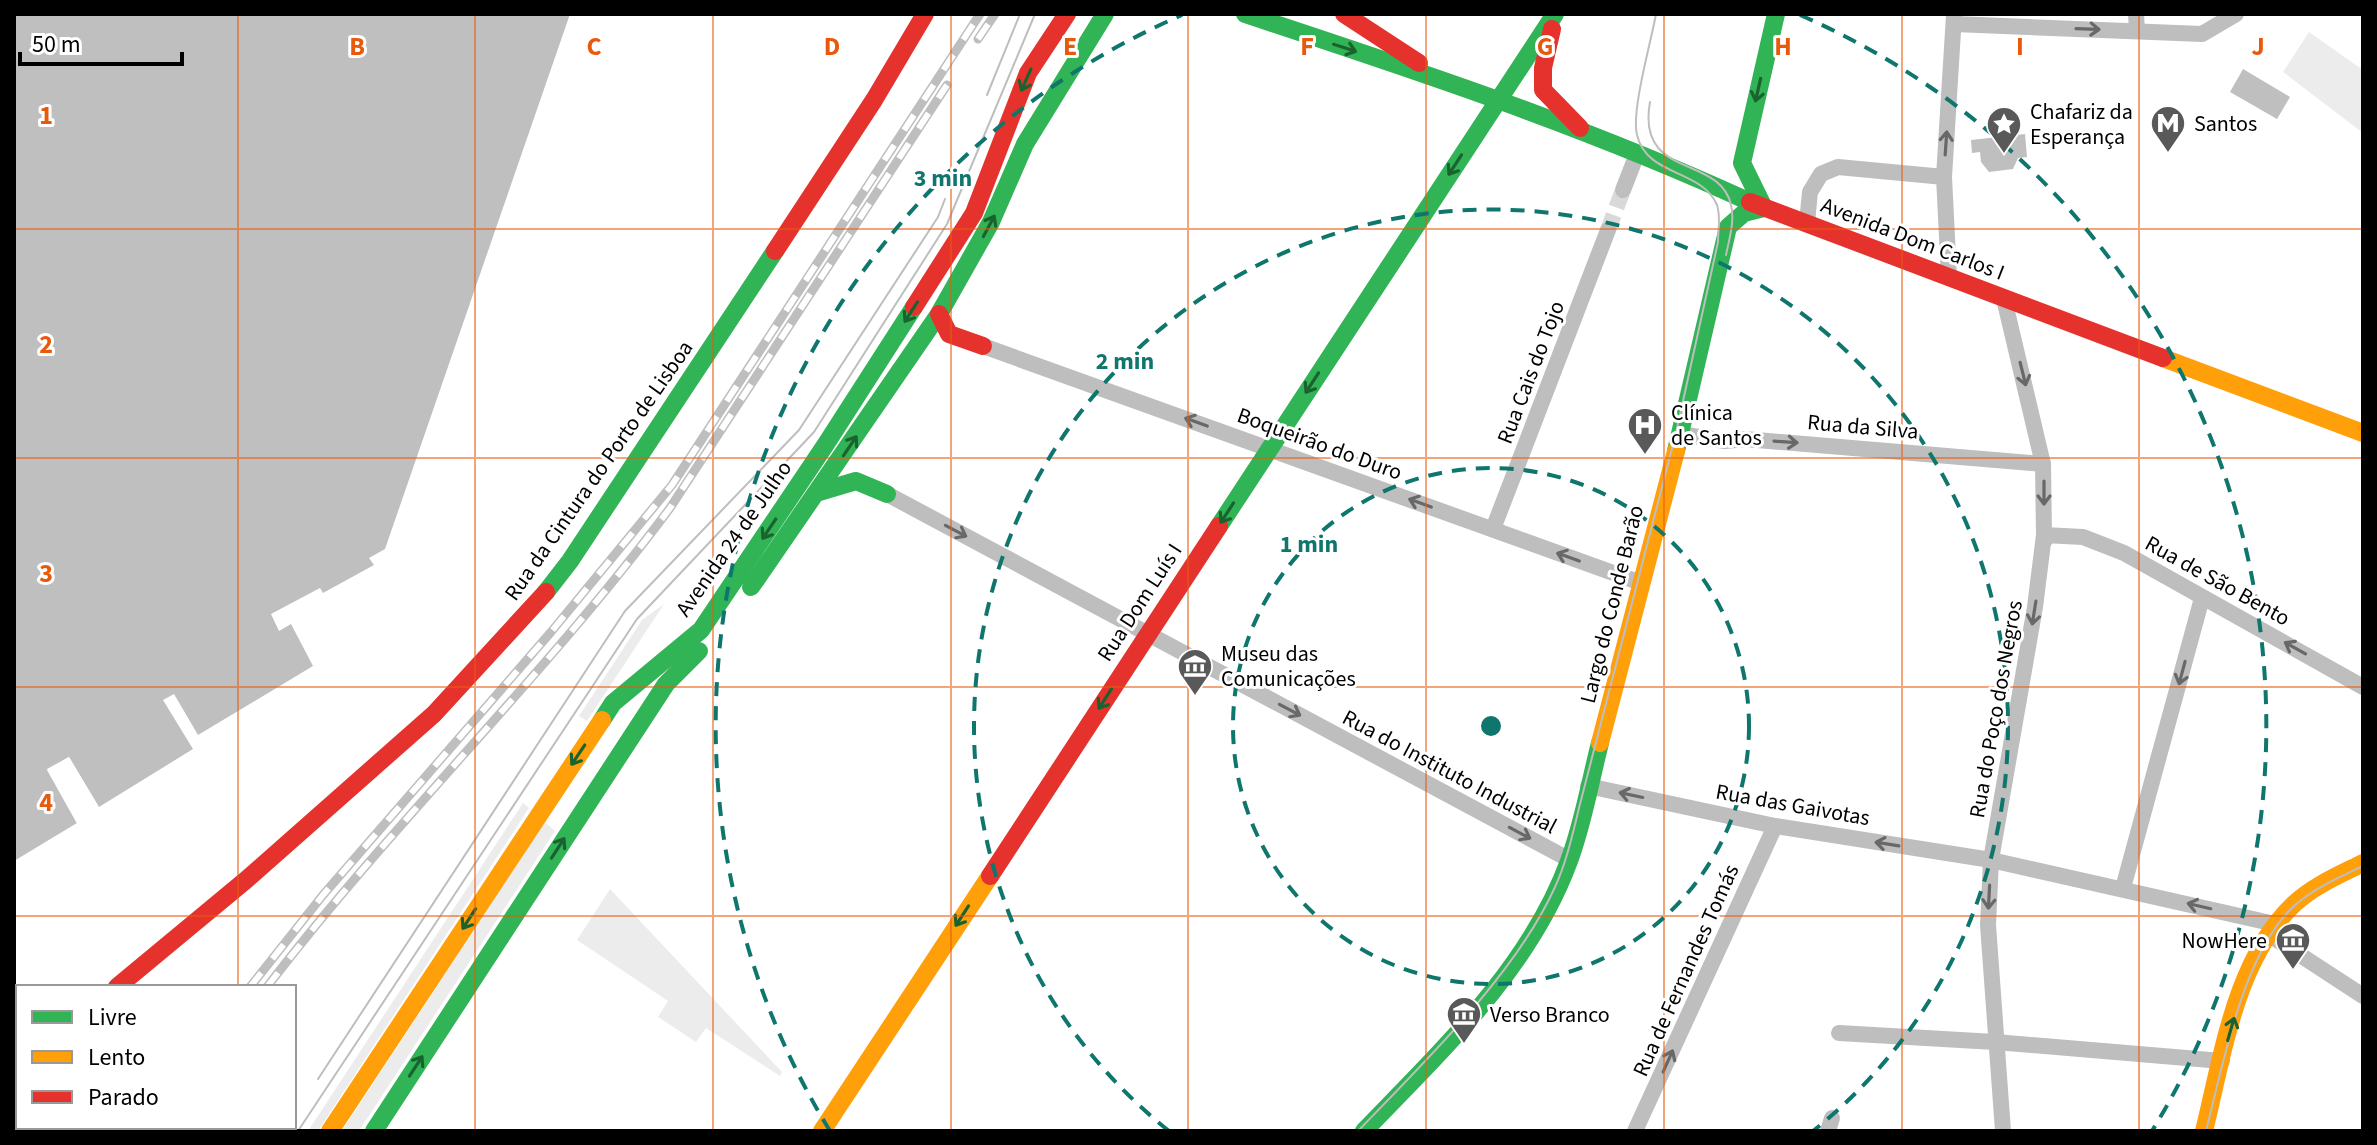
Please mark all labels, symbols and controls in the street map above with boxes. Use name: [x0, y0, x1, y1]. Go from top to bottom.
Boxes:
scale bar: [20, 16, 182, 66]
one-way arrow: [2074, 21, 2101, 36]
text: 50 m: [32, 27, 81, 62]
text: B: [349, 28, 365, 65]
text: C: [586, 28, 602, 65]
text: D: [824, 28, 840, 65]
text: E: [1063, 28, 1077, 65]
text: F: [1300, 28, 1314, 65]
text: G: [1537, 28, 1553, 65]
text: H: [1774, 28, 1792, 65]
text: I: [2016, 28, 2024, 65]
text: J: [2251, 28, 2265, 65]
one-way arrow: [1332, 42, 1357, 56]
one-way arrow: [1018, 67, 1033, 92]
one-way arrow: [1750, 77, 1765, 102]
place label: Chafariz da Esperança: [2030, 96, 2133, 153]
text: 1: [39, 97, 53, 134]
metro station icon: Santos: [2149, 104, 2187, 154]
place icon: Chafariz da Esperança: [1985, 105, 2023, 155]
place label: Santos: [2194, 108, 2257, 140]
one-way arrow: [1939, 131, 1954, 157]
one-way arrow: [1446, 154, 1463, 176]
text: 3 min: [914, 161, 972, 196]
street label: Avenida Dom Carlos I: [1816, 189, 2009, 289]
one-way arrow: [981, 215, 997, 238]
street label: Rua Cais do Tojo: [1489, 296, 1573, 448]
one-way arrow: [903, 300, 920, 322]
text: 2: [39, 326, 53, 363]
street label: Rua da Cintura do Porto de Lisboa: [497, 334, 701, 607]
text: 2 min: [1096, 344, 1154, 379]
one-way arrow: [2016, 361, 2031, 387]
one-way arrow: [1304, 371, 1320, 394]
place label: Clínica de Santos: [1671, 397, 1762, 454]
street label: Boqueirão do Duro: [1233, 399, 1407, 489]
hospital icon: Clínica de Santos: [1626, 406, 1664, 456]
street label: Rua da Silva: [1806, 406, 1920, 448]
one-way arrow: [1184, 414, 1209, 428]
one-way arrow: [1772, 435, 1799, 450]
one-way arrow: [842, 436, 859, 458]
street label: Avenida 24 de Julho: [668, 454, 800, 623]
one-way arrow: [2036, 479, 2051, 506]
one-way arrow: [1407, 494, 1432, 509]
one-way arrow: [1218, 502, 1235, 524]
street label: Largo do Conde Barão: [1572, 502, 1652, 707]
one-way arrow: [761, 518, 777, 540]
one-way arrow: [944, 523, 967, 539]
text: 1 min: [1280, 527, 1338, 562]
street label: Rua de São Bento: [2139, 528, 2296, 634]
street label: Rua Dom Luís I: [1090, 537, 1190, 668]
one-way arrow: [1556, 548, 1581, 563]
text: 3: [39, 555, 53, 592]
street label: Rua do Poço dos Negros: [1961, 598, 2031, 821]
one-way arrow: [2026, 600, 2041, 625]
place label: Museu das Comunicações: [1221, 638, 1356, 695]
one-way arrow: [2284, 640, 2307, 656]
museum icon: Museu das Comunicações: [1176, 647, 1214, 697]
one-way arrow: [2173, 659, 2188, 685]
one-way arrow: [1097, 687, 1113, 710]
street label: Rua do Instituto Industrial: [1337, 702, 1562, 842]
one-way arrow: [1278, 703, 1302, 719]
centre of rings: [1477, 712, 1505, 740]
one-way arrow: [569, 743, 585, 766]
street label: Rua das Gaivotas: [1713, 776, 1872, 834]
text: 4: [39, 784, 53, 821]
one-way arrow: [1619, 787, 1645, 802]
one-way arrow: [1507, 825, 1531, 841]
one-way arrow: [1874, 835, 1900, 850]
one-way arrow: [551, 837, 567, 860]
street label: Rua de Fernandes Tomás: [1625, 859, 1747, 1082]
one-way arrow: [1982, 883, 1997, 910]
one-way arrow: [2187, 898, 2213, 913]
one-way arrow: [954, 904, 970, 927]
one-way arrow: [461, 908, 478, 930]
museum icon: NowHere: [2274, 921, 2312, 971]
place label: NowHere: [2182, 925, 2267, 957]
legend: [16, 985, 296, 1129]
museum icon: Verso Branco: [1445, 995, 1483, 1045]
place label: Verso Branco: [1490, 999, 1610, 1031]
text: Livre: [88, 1000, 137, 1035]
one-way arrow: [2225, 1016, 2240, 1042]
text: Lento: [88, 1040, 145, 1075]
one-way arrow: [1662, 1049, 1677, 1073]
one-way arrow: [408, 1055, 425, 1077]
text: Parado: [88, 1080, 159, 1115]

